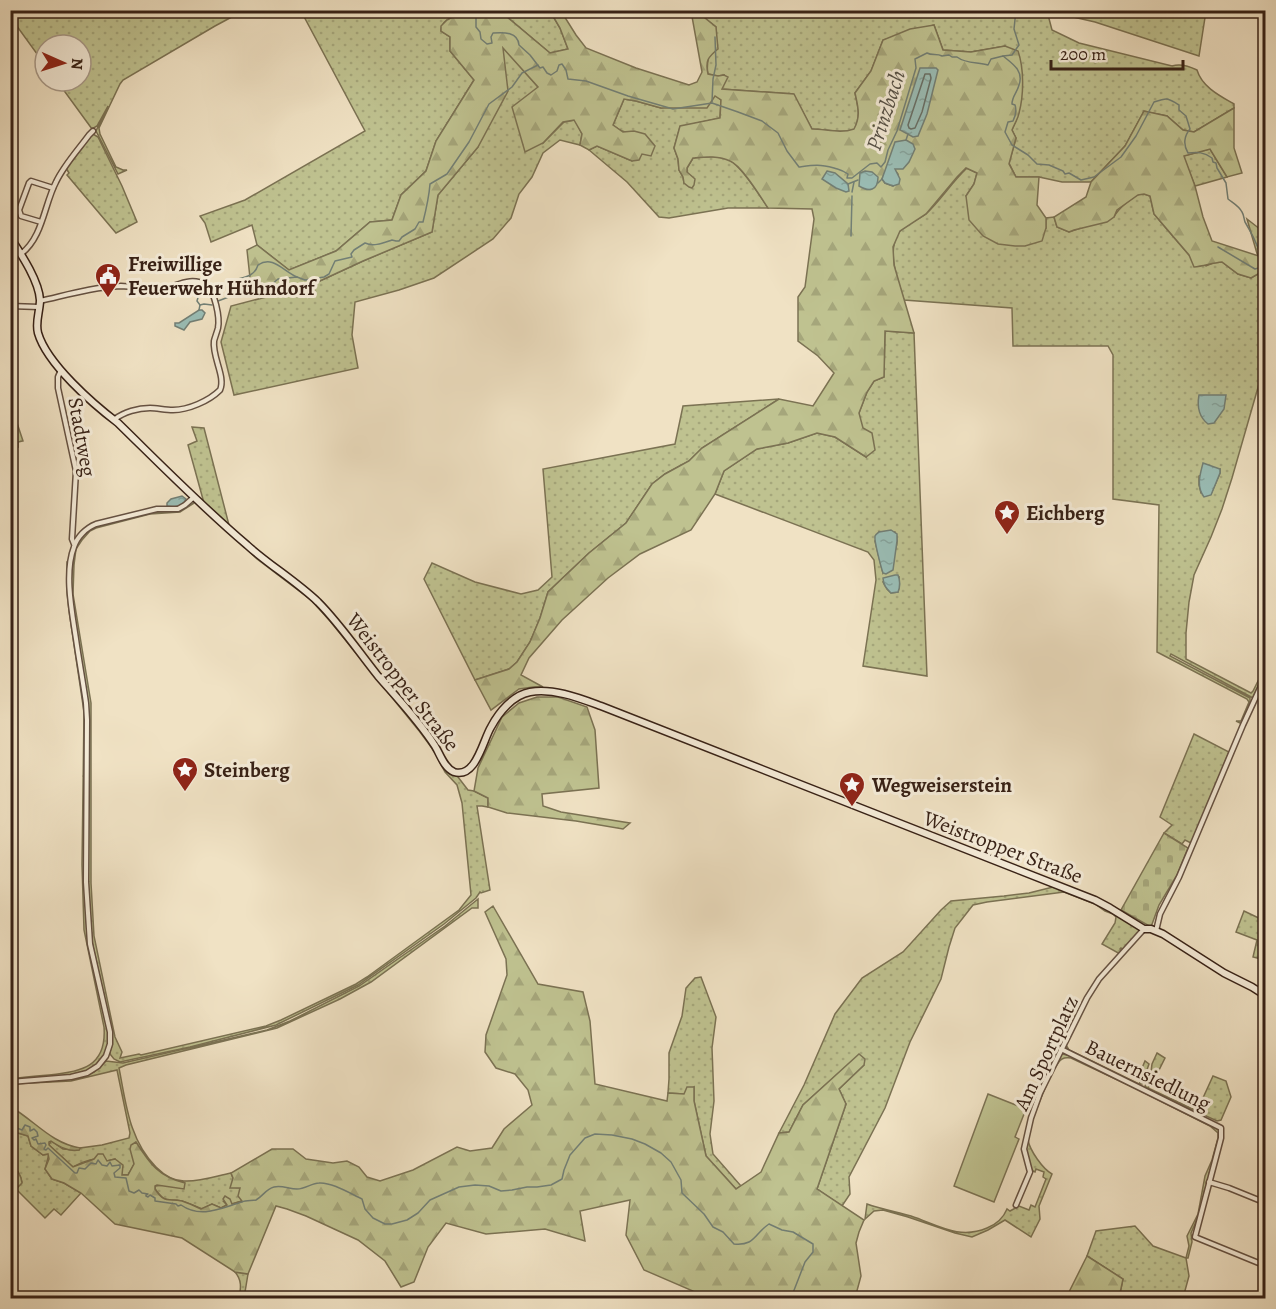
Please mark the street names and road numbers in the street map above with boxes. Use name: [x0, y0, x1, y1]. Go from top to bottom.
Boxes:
street label: Stadtweg: [61, 395, 103, 479]
street label: Weistropper Straße: [340, 606, 466, 757]
street label: Weistropper Straße: [918, 803, 1087, 890]
street label: Am Sportplatz: [1007, 991, 1085, 1116]
street label: Bauernsiedlung: [1081, 1033, 1216, 1118]

